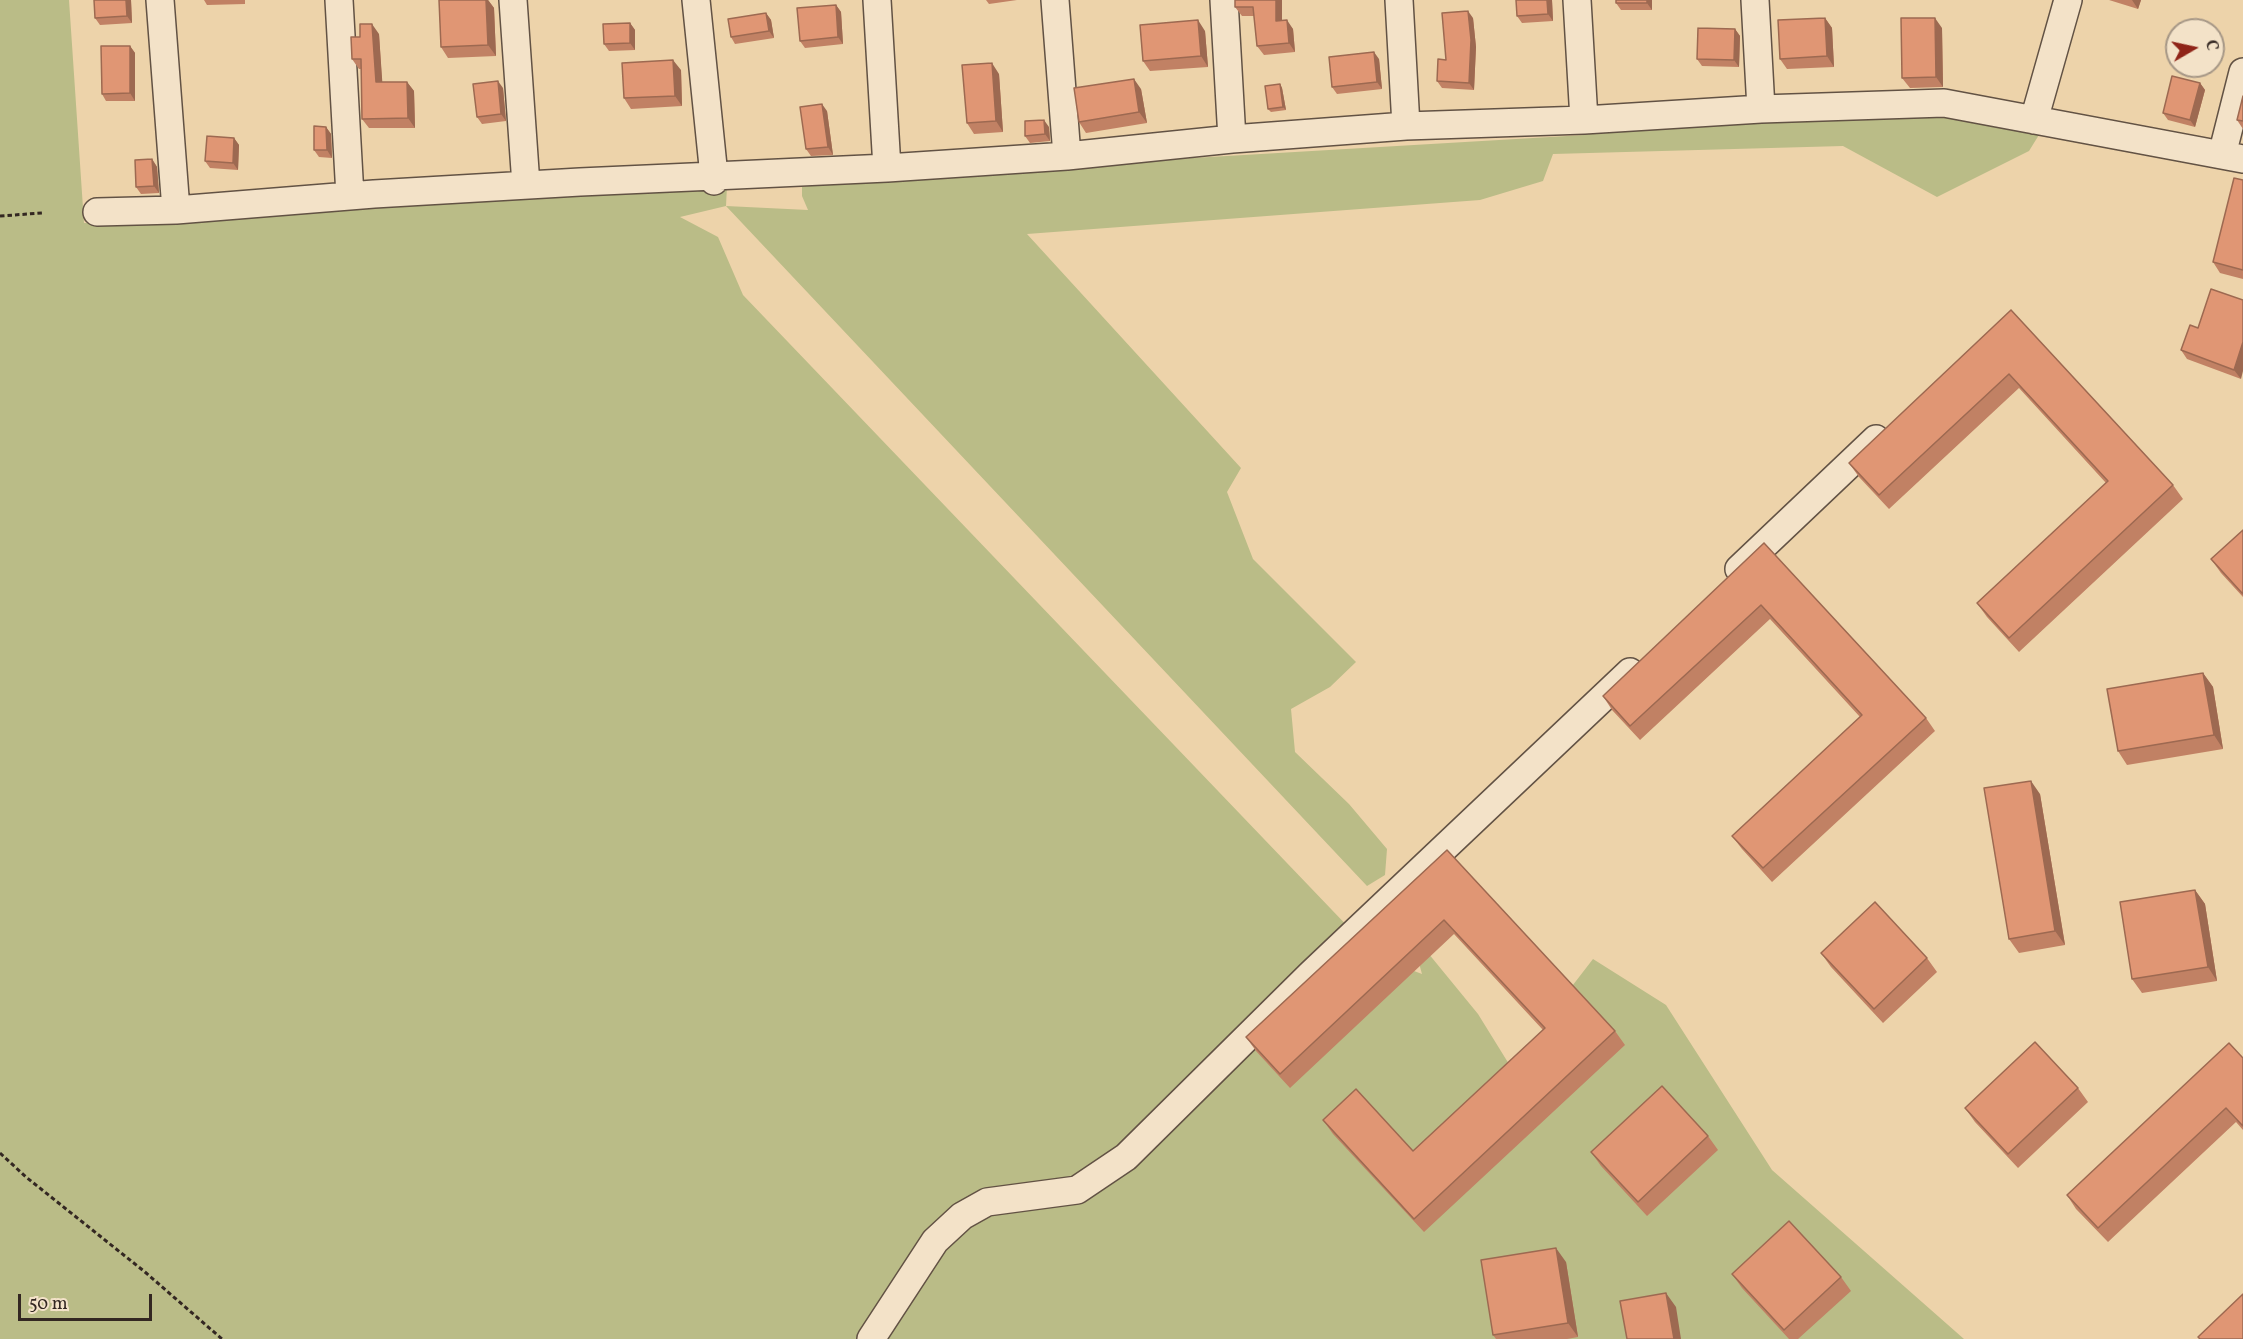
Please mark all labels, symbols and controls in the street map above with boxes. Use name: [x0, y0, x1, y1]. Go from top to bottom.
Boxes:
north arrow: [2165, 18, 2225, 78]
text: С: [2199, 39, 2222, 52]
scale bar: [21, 1282, 154, 1320]
text: 50 m: [29, 1292, 68, 1317]

